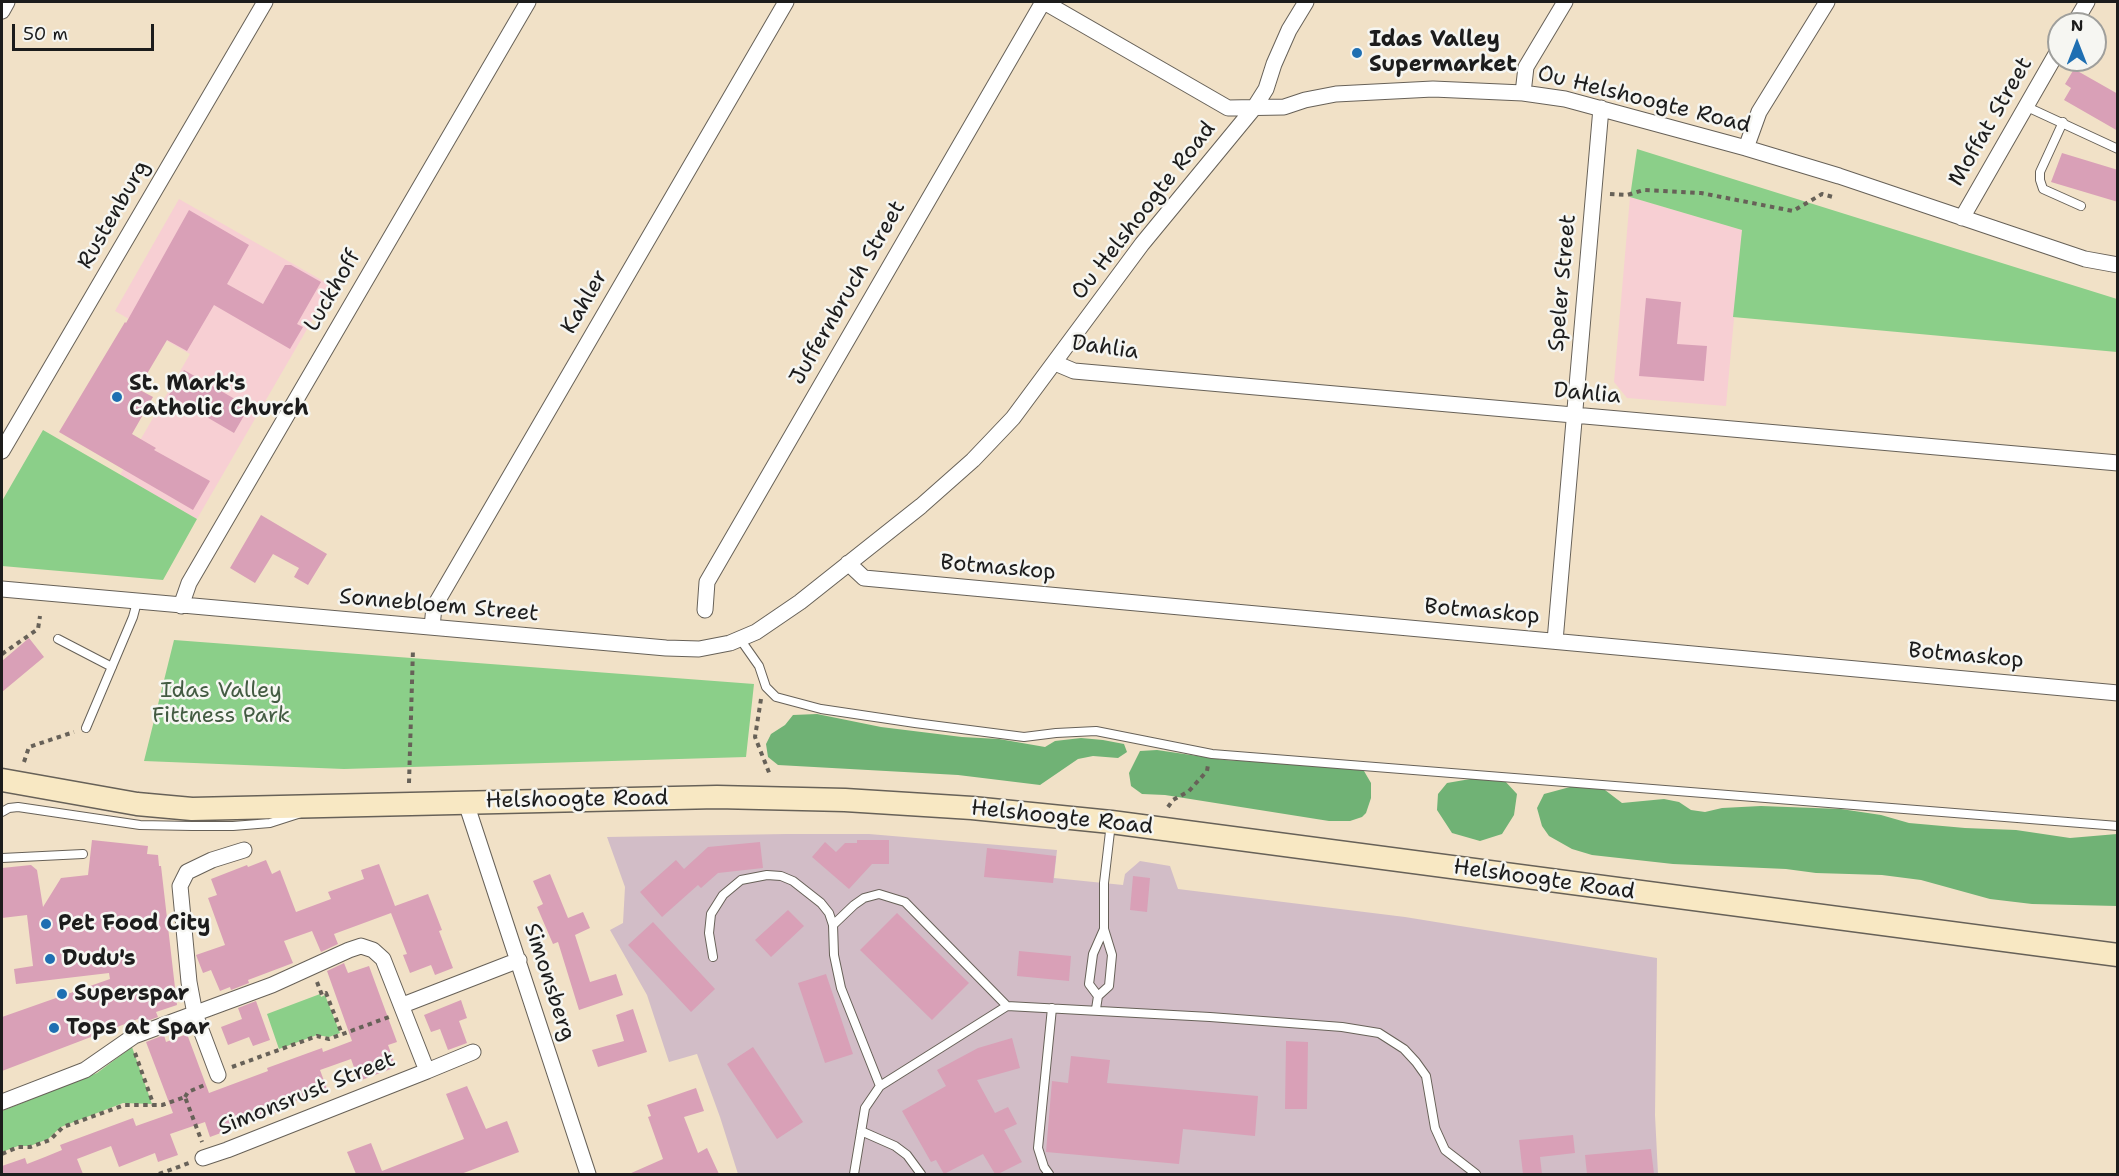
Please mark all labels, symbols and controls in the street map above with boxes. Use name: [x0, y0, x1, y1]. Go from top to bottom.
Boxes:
scale bar: [15, 12, 158, 50]
north arrow: [2047, 12, 2107, 72]
text: N: [2071, 15, 2083, 36]
text: 50 m: [23, 22, 68, 46]
place label: Idas Valley Supermarket: [1369, 27, 1517, 78]
marker: Idas Valley Supermarket: [1350, 46, 1364, 60]
street label: Moffat Street: [1943, 53, 2039, 191]
street label: Ou Helshoogte Road: [1535, 61, 1753, 139]
street label: Ou Helshoogte Road: [1066, 117, 1222, 305]
street label: Rustenburg: [72, 156, 156, 274]
street label: Juffernbruch Street: [785, 196, 911, 390]
street label: Speler Street: [1544, 213, 1582, 353]
street label: Luckhoff: [299, 246, 367, 336]
street label: Kahler: [556, 265, 614, 339]
street label: Dahlia: [1070, 330, 1140, 366]
place label: St. Mark's Catholic Church: [129, 371, 309, 422]
street label: Dahlia: [1552, 378, 1622, 410]
marker: St. Mark's Catholic Church: [110, 390, 124, 404]
street label: Botmaskop: [939, 550, 1057, 586]
street label: Sonnebloem Street: [338, 584, 540, 628]
street label: Botmaskop: [1423, 594, 1541, 630]
street label: Botmaskop: [1907, 638, 2025, 674]
park label: Idas Valley Fittness Park: [152, 678, 290, 730]
street label: Helshoogte Road: [485, 785, 669, 815]
street label: Helshoogte Road: [970, 795, 1154, 841]
street label: Helshoogte Road: [1452, 854, 1636, 906]
place label: Pet Food City: [58, 911, 210, 937]
marker: Pet Food City: [39, 917, 53, 931]
street label: Simonsberg: [518, 920, 580, 1044]
place label: Dudu's: [62, 946, 136, 972]
marker: Dudu's: [43, 952, 57, 966]
place label: Superspar: [74, 981, 189, 1007]
marker: Superspar: [55, 987, 69, 1001]
place label: Tops at Spar: [66, 1015, 210, 1041]
marker: Tops at Spar: [47, 1021, 61, 1035]
street label: Simonsrust Street: [215, 1046, 399, 1142]

